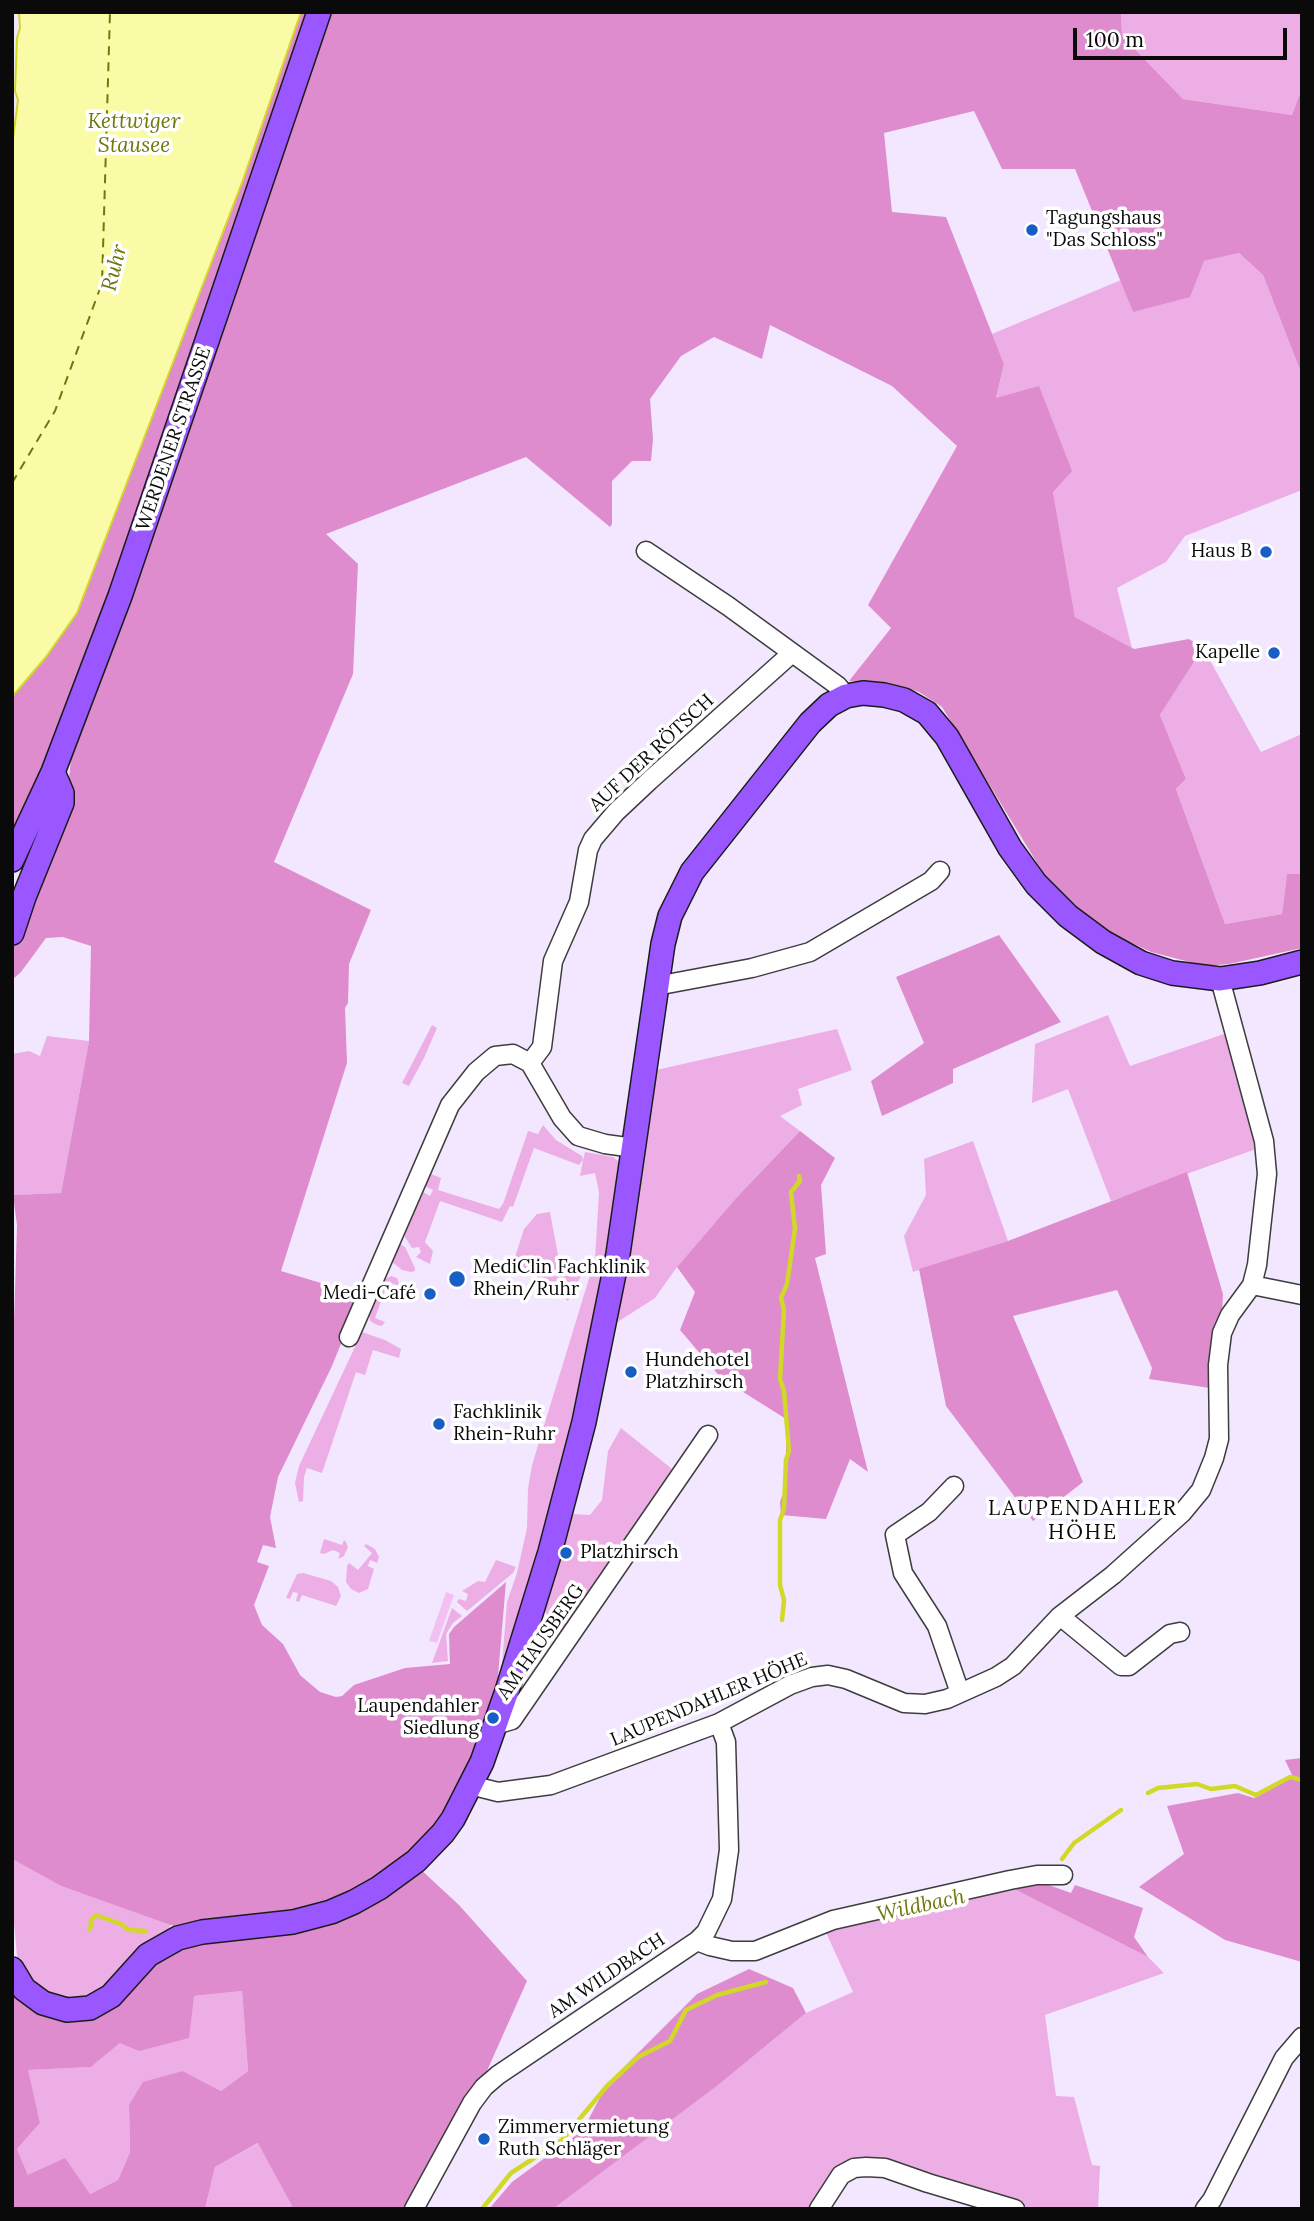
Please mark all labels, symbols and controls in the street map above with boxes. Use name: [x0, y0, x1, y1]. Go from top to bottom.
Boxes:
scale bar: [1076, 14, 1290, 58]
text: 100 m: [1086, 26, 1144, 53]
water label: Kettwiger Stausee: [88, 109, 180, 159]
place label: Tagungshaus "Das Schloss": [1046, 208, 1163, 252]
marker: Tagungshaus "Das Schloss": [1024, 222, 1040, 238]
water label: Ruhr: [97, 242, 133, 294]
street label: WERDENER STRASSE: [132, 344, 216, 534]
place label: Haus B: [1191, 541, 1252, 563]
marker: Haus B: [1258, 544, 1274, 560]
place label: Kapelle: [1195, 642, 1260, 664]
marker: Kapelle: [1266, 645, 1282, 661]
street label: AUF DER RÖTSCH: [585, 690, 719, 816]
place label: MediClin Fachklinik Rhein/Ruhr: [473, 1257, 646, 1301]
marker: MediClin Fachklinik Rhein/Ruhr: [447, 1269, 467, 1289]
place label: Medi-Café: [323, 1283, 416, 1305]
marker: Medi-Café: [422, 1286, 438, 1302]
place label: Hundehotel Platzhirsch: [645, 1350, 749, 1394]
marker: Hundehotel Platzhirsch: [623, 1364, 639, 1380]
place label: Fachklinik Rhein-Ruhr: [453, 1402, 555, 1446]
marker: Fachklinik Rhein-Ruhr: [431, 1416, 447, 1432]
district label: LAUPENDAHLER HÖHE: [990, 1496, 1176, 1546]
place label: Platzhirsch: [580, 1542, 679, 1564]
marker: Platzhirsch: [558, 1545, 574, 1561]
street label: AM HAUSBERG: [493, 1580, 589, 1704]
street label: LAUPENDAHLER HÖHE: [607, 1648, 811, 1752]
place label: Laupendahler Siedlung: [357, 1696, 479, 1740]
marker: Laupendahler Siedlung: [485, 1710, 501, 1726]
water label: Wildbach: [875, 1884, 967, 1928]
street label: AM WILDBACH: [544, 1929, 670, 2023]
place label: Zimmervermietung Ruth Schläger: [498, 2117, 669, 2161]
marker: Zimmervermietung Ruth Schläger: [476, 2131, 492, 2147]

